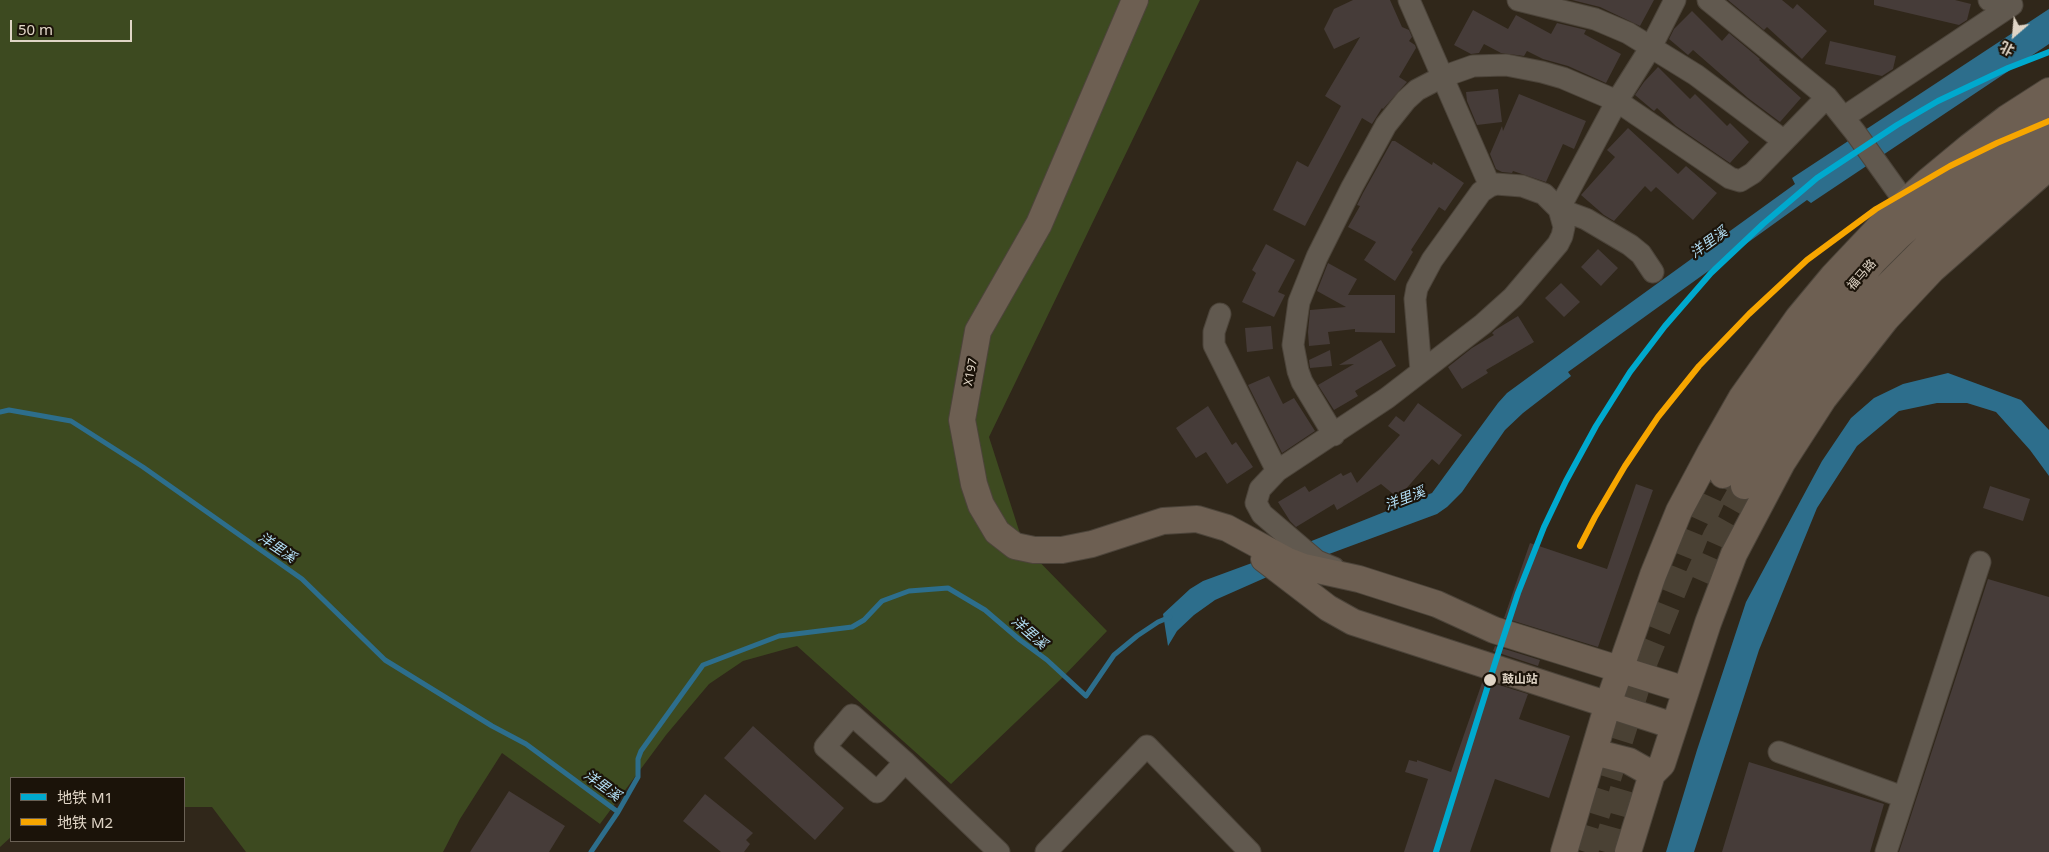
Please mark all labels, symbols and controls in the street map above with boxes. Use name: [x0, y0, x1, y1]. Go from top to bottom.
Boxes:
scale bar: [12, 10, 135, 42]
north arrow: [1989, 10, 2039, 60]
text: 50 m: [18, 19, 53, 39]
text: 北: [1996, 37, 2018, 60]
water label: 洋里溪: [1687, 224, 1731, 262]
street label: 福马路: [1845, 257, 1879, 293]
street label: X197: [961, 357, 981, 387]
water label: 洋里溪: [1382, 484, 1428, 514]
water label: 洋里溪: [255, 529, 299, 567]
water label: 洋里溪: [1008, 613, 1050, 653]
marker: 鼓山站: [1482, 672, 1498, 688]
place label: 鼓山站: [1502, 673, 1538, 687]
water label: 洋里溪: [580, 767, 624, 805]
legend: [10, 777, 185, 842]
text: 地铁 M1: [57, 787, 113, 807]
text: 地铁 M2: [57, 812, 113, 832]

